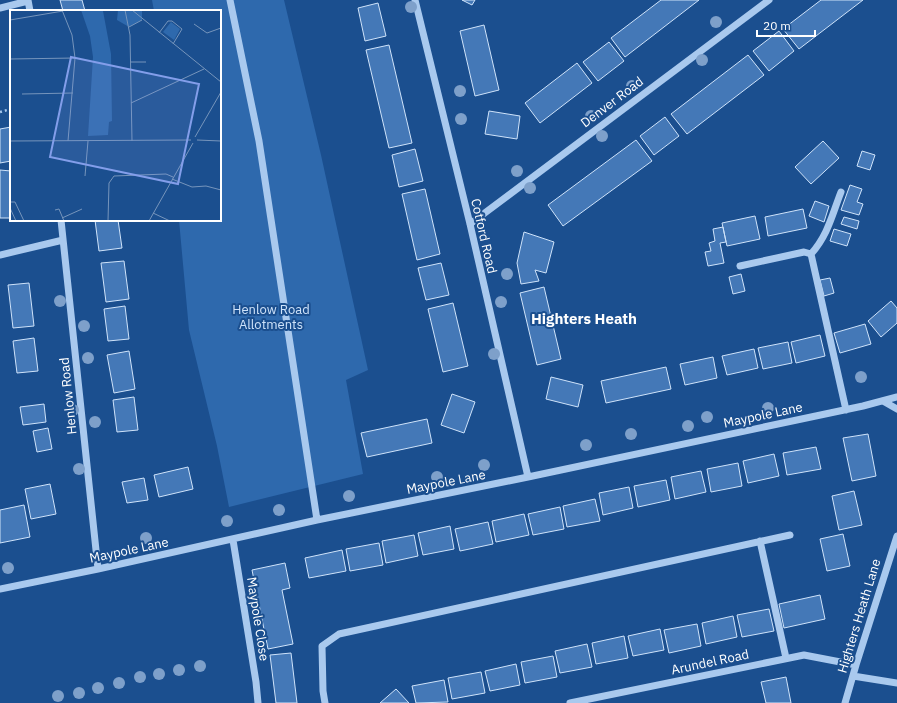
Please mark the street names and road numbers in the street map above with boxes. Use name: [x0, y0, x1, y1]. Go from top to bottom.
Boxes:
street label: Denver Road: [577, 73, 647, 131]
street label: Cotford Road: [467, 197, 501, 275]
street label: Henlow Road: [56, 357, 80, 435]
street label: Maypole Lane: [722, 398, 804, 432]
street label: Maypole Lane: [405, 466, 487, 498]
street label: Maypole Lane: [88, 533, 170, 567]
street label: Highters Heath Lane: [834, 557, 884, 675]
street label: Maypole Close: [243, 576, 273, 662]
street label: Arundel Road: [670, 645, 750, 679]

